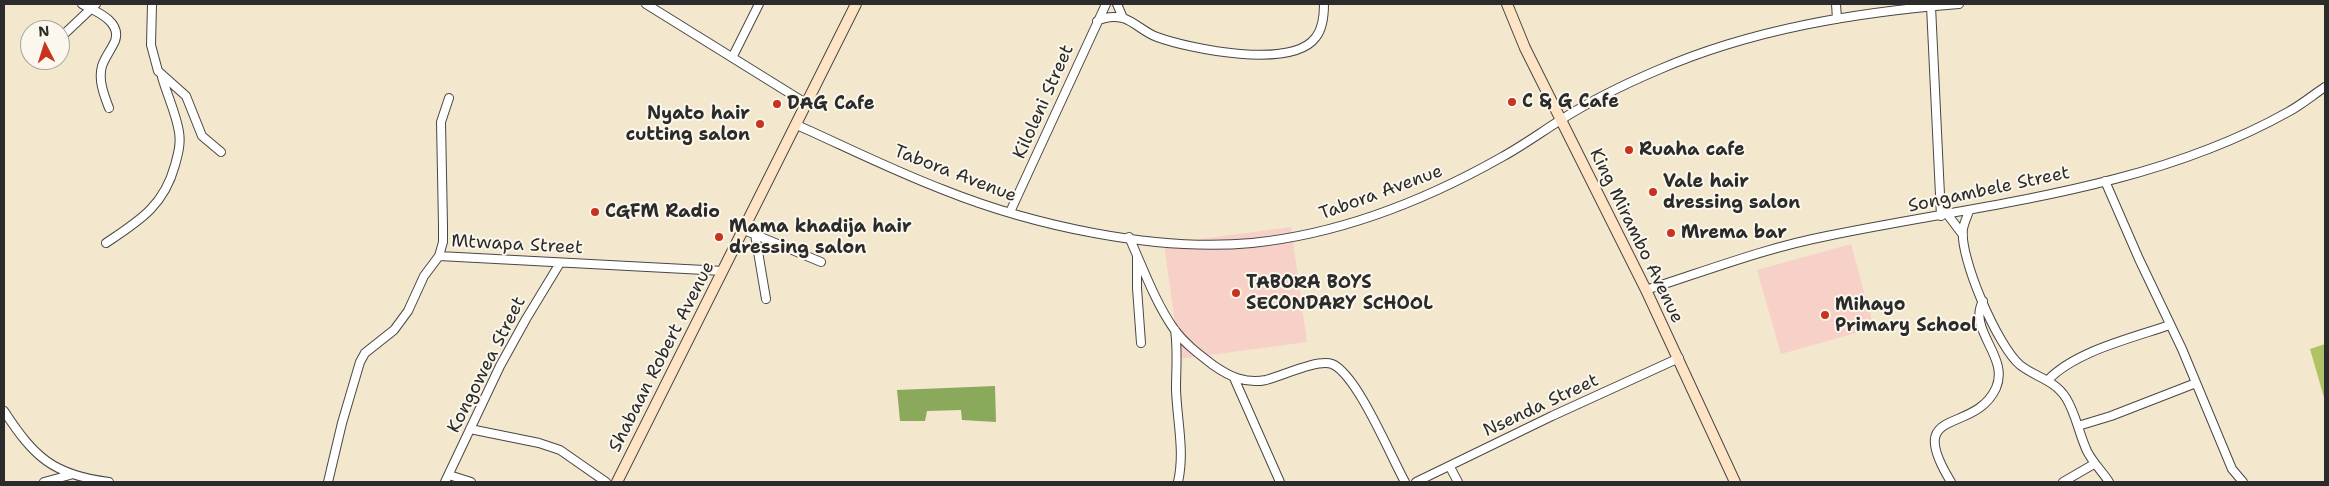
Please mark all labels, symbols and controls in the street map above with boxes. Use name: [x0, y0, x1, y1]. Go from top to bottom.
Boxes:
north arrow: [20, 20, 70, 70]
text: N: [37, 22, 50, 41]
street label: Kiloleni Street: [1009, 42, 1079, 162]
place label: C & G Cafe: [1522, 91, 1619, 113]
place label: DAG Cafe: [787, 93, 874, 115]
marker: C & G Cafe: [1506, 96, 1518, 108]
marker: DAG Cafe: [771, 98, 783, 110]
place label: Nyato hair cutting salon: [626, 103, 750, 146]
marker: Nyato hair cutting salon: [754, 118, 766, 130]
place label: Ruaha cafe: [1639, 139, 1745, 161]
street label: Tabora Avenue: [891, 141, 1019, 207]
marker: Ruaha cafe: [1623, 144, 1635, 156]
street label: King Mirambo Avenue: [1584, 145, 1688, 327]
street label: Tabora Avenue: [1316, 161, 1446, 225]
street label: Songambele Street: [1906, 162, 2072, 218]
place label: Vale hair dressing salon: [1663, 171, 1800, 213]
marker: Vale hair dressing salon: [1647, 186, 1659, 198]
place label: CGFM Radio: [605, 201, 720, 223]
marker: CGFM Radio: [589, 206, 601, 218]
place label: Mama khadija hair dressing salon: [729, 216, 912, 258]
place label: Mrema bar: [1681, 222, 1787, 244]
marker: Mrema bar: [1665, 227, 1677, 239]
street label: Mtwapa Street: [451, 231, 583, 259]
marker: Mama khadija hair dressing salon: [713, 231, 725, 243]
street label: Shabaan Robert Avenue: [605, 258, 719, 456]
place label: TABORA BOYS SECONDARY SCHOOL: [1246, 272, 1433, 314]
marker: TABORA BOYS SECONDARY SCHOOL: [1230, 287, 1242, 299]
street label: Kongowea Street: [443, 293, 531, 437]
place label: Mihayo Primary School: [1835, 294, 1977, 336]
marker: Mihayo Primary School: [1819, 309, 1831, 321]
street label: Nsenda Street: [1480, 370, 1602, 442]

